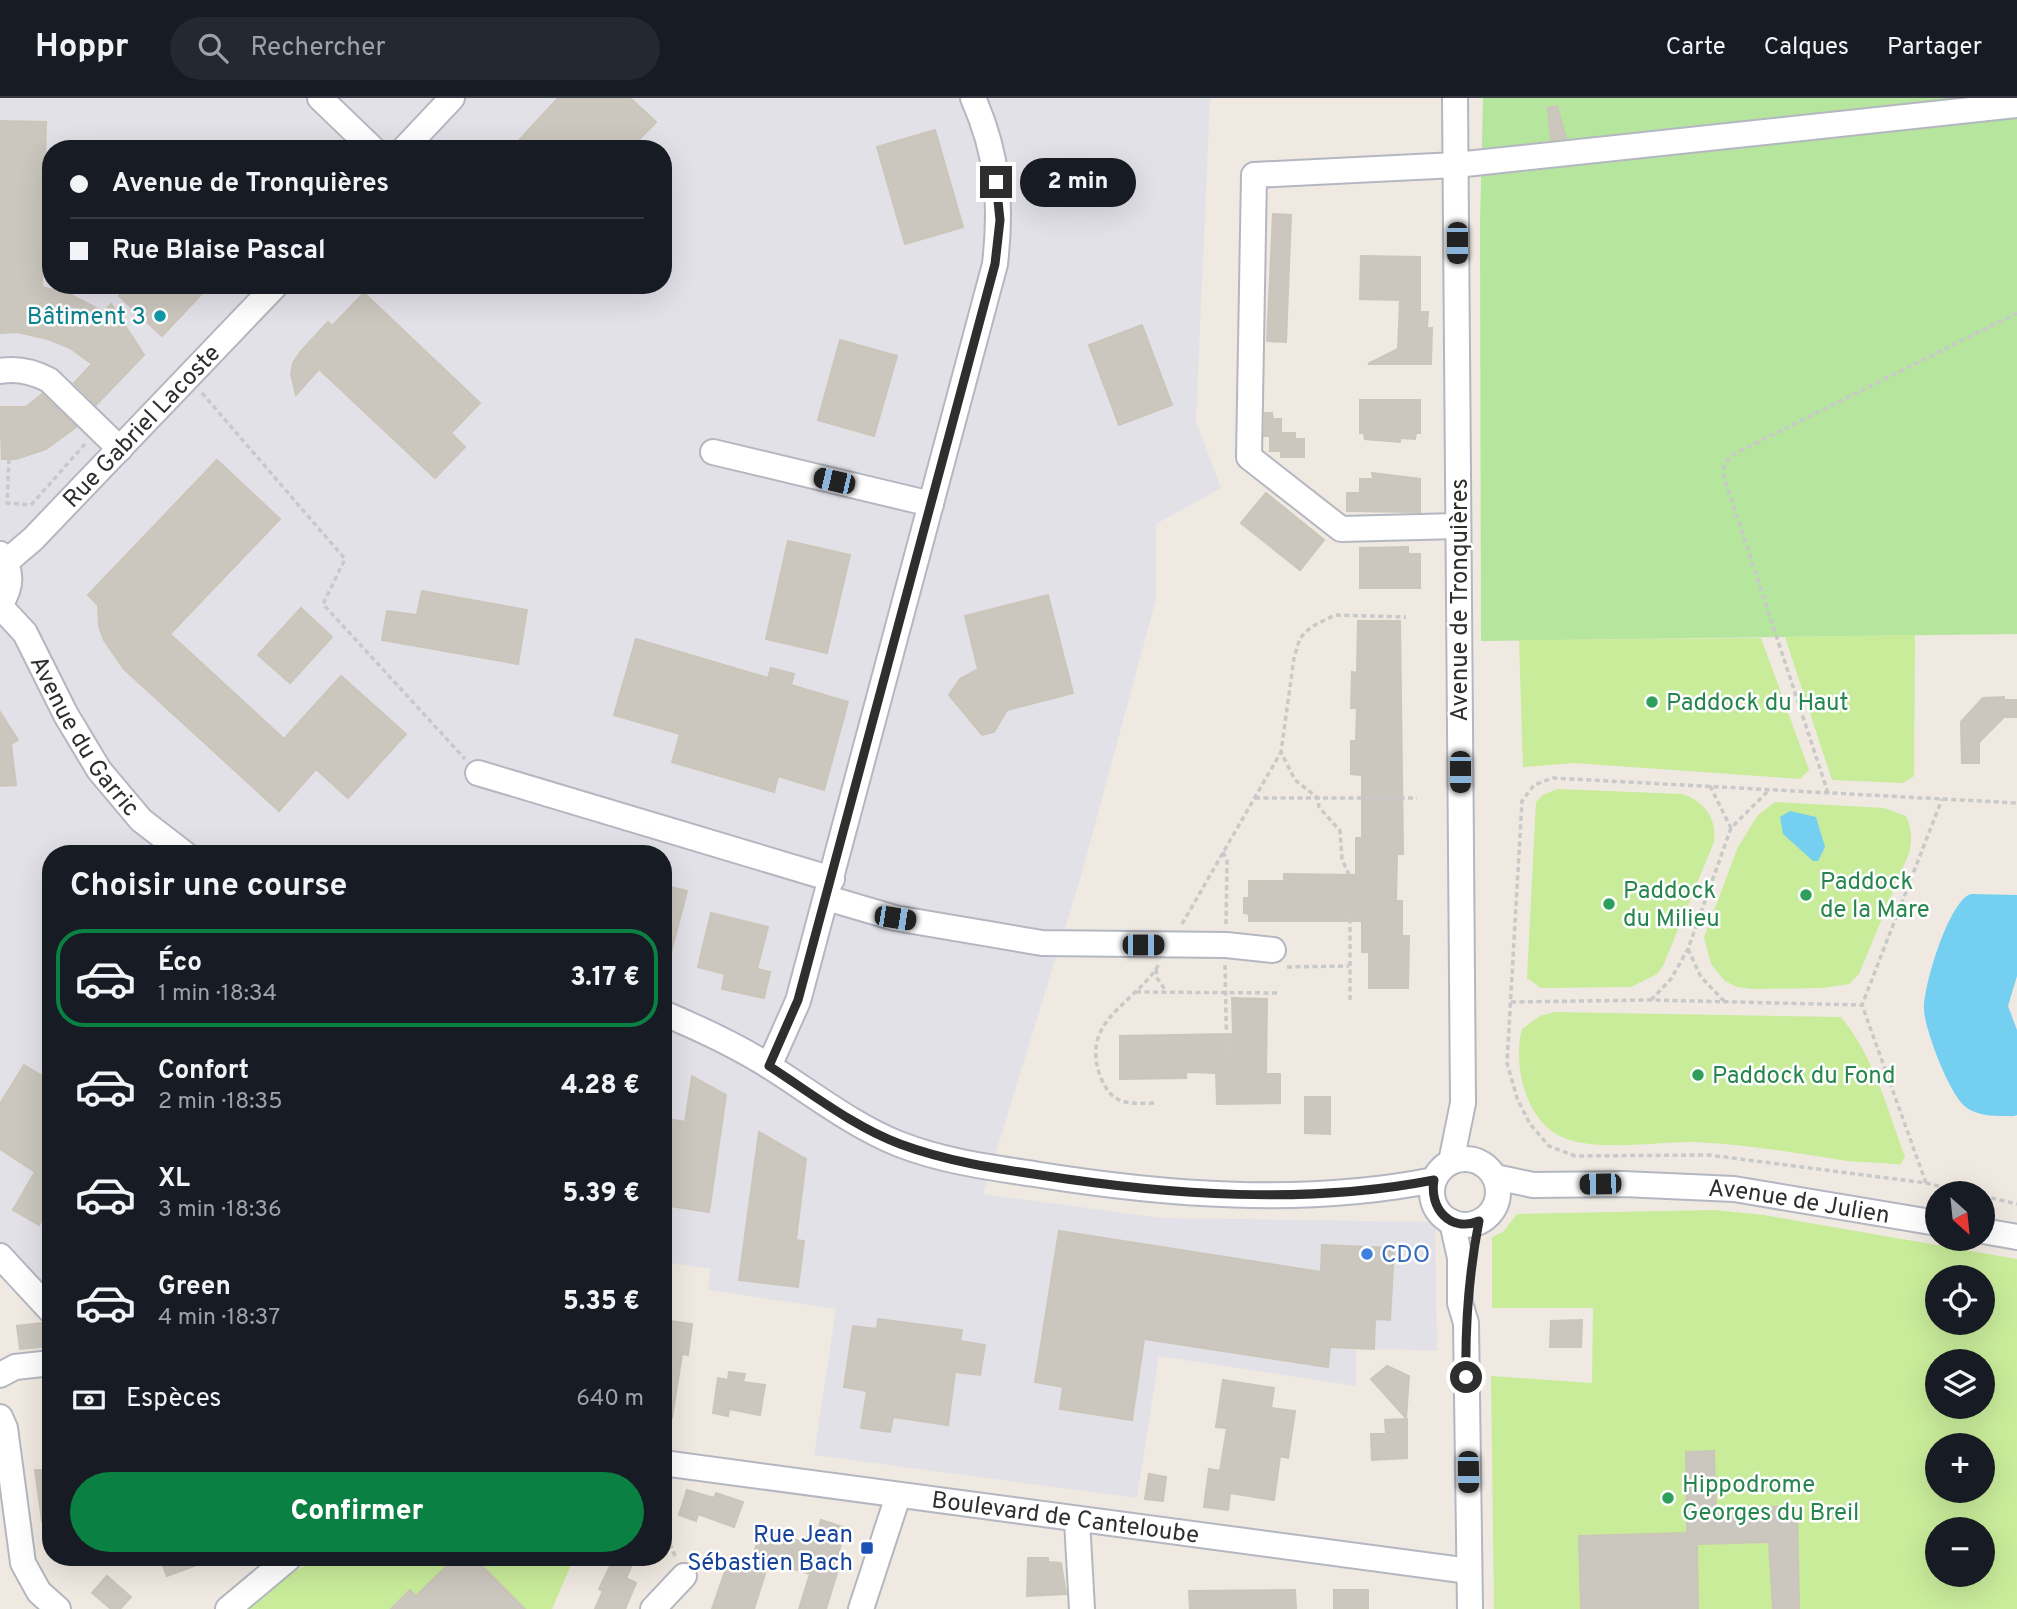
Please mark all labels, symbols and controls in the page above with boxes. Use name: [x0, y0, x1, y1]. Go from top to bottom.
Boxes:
search box: [170, 17, 660, 80]
text: Hoppr: [35, 27, 128, 69]
icon: search: [194, 29, 232, 67]
text: Rechercher: [250, 32, 386, 65]
text: Carte: [1666, 33, 1726, 63]
text: Calques: [1764, 33, 1849, 63]
text: Partager: [1887, 33, 1982, 63]
callout: 2 min: [1020, 158, 1136, 206]
route end: [980, 166, 1012, 198]
text: Avenue de Tronquières: [112, 168, 389, 201]
text: 2 min: [1048, 168, 1108, 197]
car: [1447, 222, 1468, 264]
text: Rue Blaise Pascal: [112, 235, 326, 268]
place label: Bâtiment 3: [27, 303, 146, 333]
marker: Bâtiment 3: [152, 308, 168, 324]
street label: Rue Gabriel Lacoste: [58, 339, 228, 515]
car: [812, 466, 857, 496]
street label: Avenue de Tronquières: [1446, 478, 1476, 722]
street label: Avenue du Garric: [22, 651, 145, 824]
place label: Paddock du Haut: [1666, 689, 1849, 719]
marker: Paddock du Haut: [1644, 694, 1660, 710]
car: [1450, 751, 1471, 793]
text: Choisir une course: [70, 867, 347, 907]
place label: Paddock de la Mare: [1820, 868, 1930, 926]
place label: Paddock du Milieu: [1623, 877, 1720, 935]
marker: Paddock de la Mare: [1798, 887, 1814, 903]
marker: Paddock du Milieu: [1601, 896, 1617, 912]
car: [873, 904, 918, 932]
car: [1123, 935, 1165, 956]
icon: car: [74, 947, 137, 1010]
text: Éco: [158, 947, 202, 980]
text: 3.17 €: [570, 962, 640, 995]
text: 1 min · 18:34: [158, 980, 277, 1009]
icon: car: [74, 1055, 137, 1118]
text: Confort: [158, 1055, 249, 1088]
place label: Paddock du Fond: [1712, 1062, 1896, 1092]
marker: Paddock du Fond: [1690, 1067, 1706, 1083]
text: 4.28 €: [561, 1070, 640, 1103]
text: 2 min · 18:35: [158, 1088, 283, 1117]
icon: car: [74, 1163, 137, 1226]
text: XL: [158, 1163, 190, 1196]
car: [1579, 1173, 1622, 1195]
street label: Avenue de Julien: [1707, 1175, 1892, 1232]
text: 5.39 €: [563, 1178, 640, 1211]
north arrow: [1925, 1181, 1995, 1251]
map controls: [1925, 1181, 1995, 1587]
text: 3 min · 18:36: [158, 1196, 282, 1225]
place label: CDO: [1381, 1241, 1430, 1271]
marker: CDO: [1359, 1246, 1375, 1262]
button: locate: [1925, 1265, 1995, 1335]
icon: car: [74, 1271, 137, 1334]
text: Green: [158, 1271, 231, 1304]
text: 5.35 €: [563, 1286, 640, 1319]
text: 4 min · 18:37: [158, 1304, 280, 1333]
button: layers: [1925, 1349, 1995, 1419]
route start: [1450, 1361, 1482, 1393]
icon: cash: [70, 1381, 108, 1419]
text: Espèces: [126, 1383, 222, 1416]
text: 640 m: [576, 1385, 644, 1414]
button: +: [1925, 1433, 1995, 1503]
car: [1458, 1451, 1479, 1493]
place label: Hippodrome Georges du Breil: [1682, 1471, 1859, 1529]
button: Confirmer: [70, 1472, 644, 1552]
street label: Boulevard de Canteloube: [929, 1486, 1201, 1552]
marker: Hippodrome Georges du Breil: [1660, 1490, 1676, 1506]
button: −: [1925, 1517, 1995, 1587]
place label: Rue Jean Sébastien Bach: [687, 1521, 853, 1579]
marker: Rue Jean Sébastien Bach: [859, 1540, 875, 1556]

